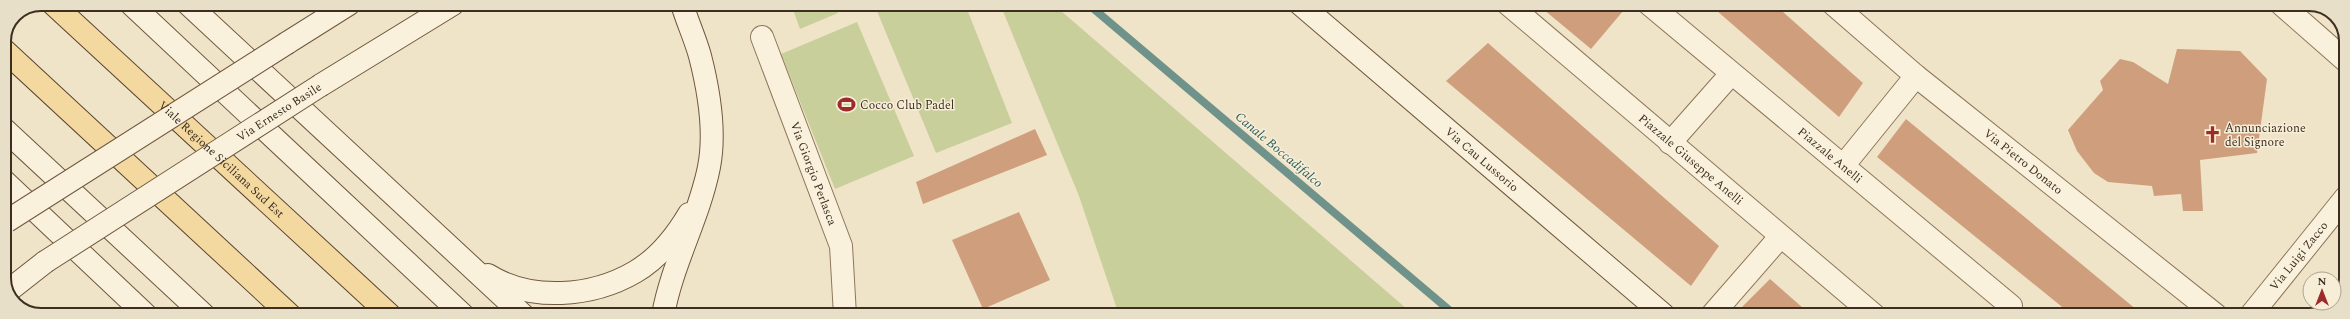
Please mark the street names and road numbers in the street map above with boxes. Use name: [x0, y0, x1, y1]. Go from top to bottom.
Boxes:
street label: Via Ernesto Basile: [233, 77, 325, 146]
street label: Viale Regione Siciliana Sud Est: [154, 96, 289, 223]
street label: Piazzale Giuseppe Anelli: [1634, 109, 1748, 210]
street label: Via Giorgio Perlasca: [785, 119, 842, 228]
street label: Via Cau Lussorio: [1441, 122, 1523, 196]
street label: Piazzale Anelli: [1794, 122, 1867, 188]
street label: Via Pietro Donato: [1979, 124, 2067, 199]
street label: Via Luigi Zacco: [2265, 217, 2333, 295]

